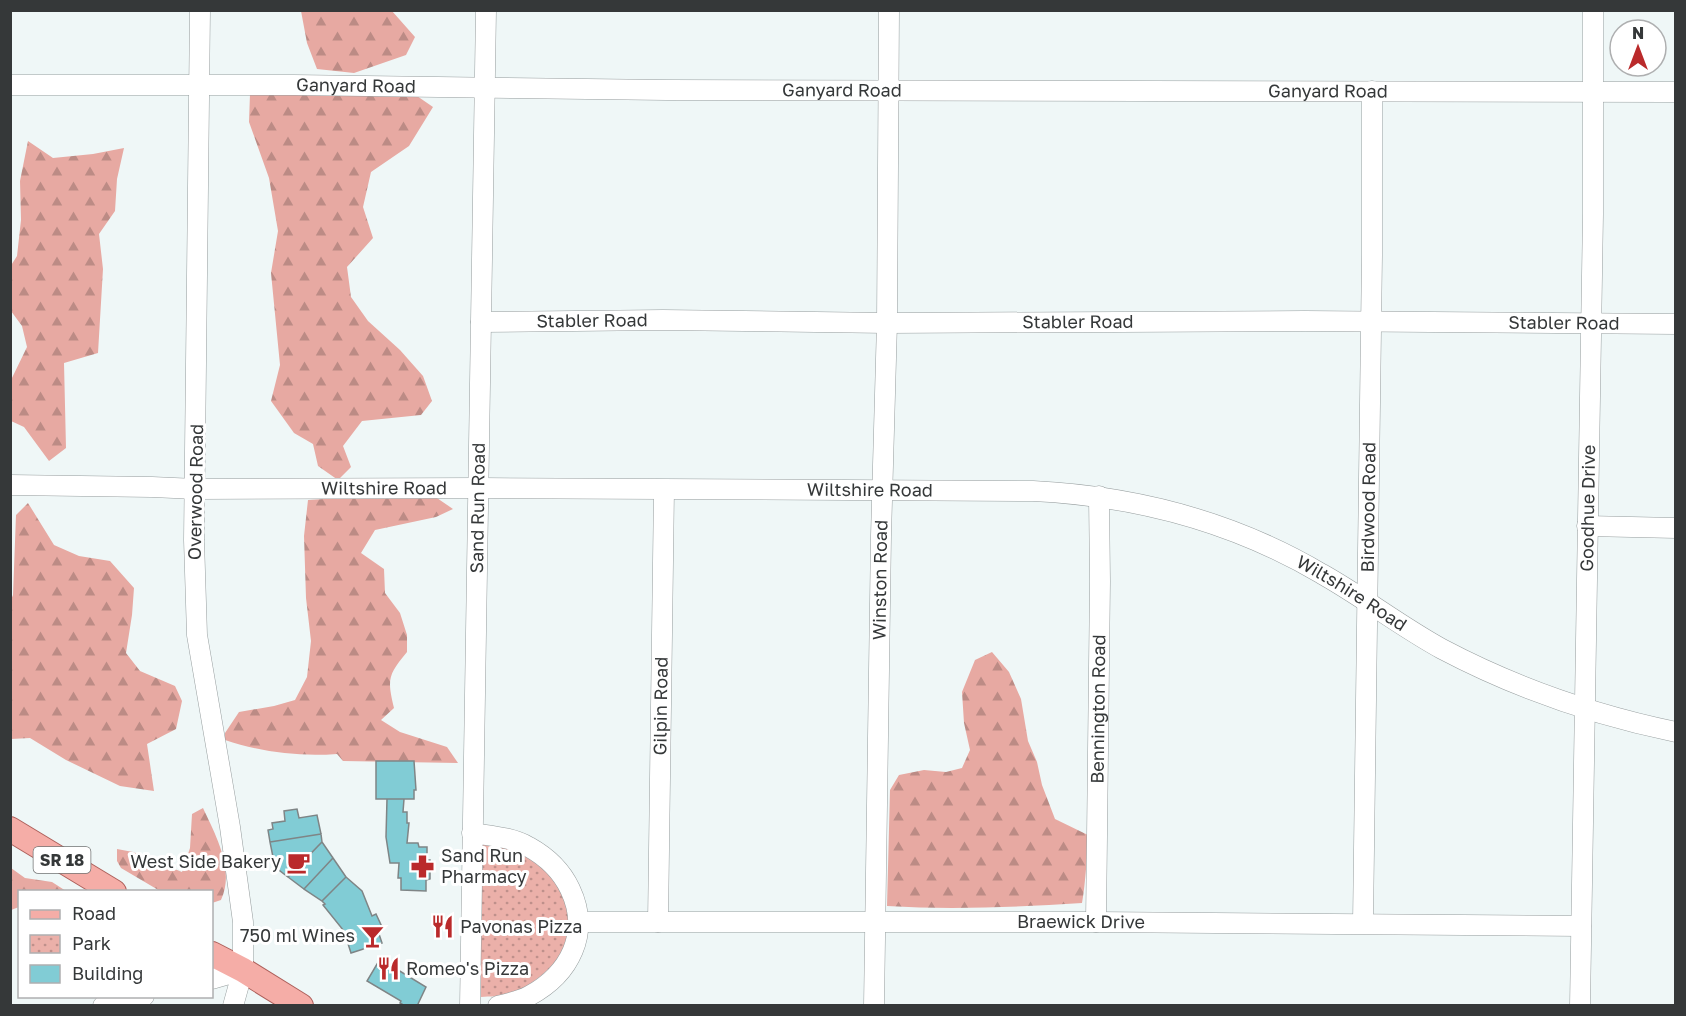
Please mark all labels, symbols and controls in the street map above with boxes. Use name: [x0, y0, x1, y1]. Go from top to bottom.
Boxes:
north arrow: [1608, 18, 1668, 78]
text: N: [1632, 23, 1644, 43]
street label: Ganyard Road: [296, 73, 416, 97]
street label: Ganyard Road: [782, 78, 902, 100]
street label: Ganyard Road: [1268, 79, 1388, 101]
street label: Stabler Road: [536, 308, 648, 331]
street label: Stabler Road: [1022, 310, 1134, 332]
street label: Stabler Road: [1508, 311, 1620, 334]
street label: Overwood Road: [183, 424, 207, 560]
street label: Sand Run Road: [465, 442, 489, 574]
street label: Birdwood Road: [1356, 442, 1379, 572]
street label: Goodhue Drive: [1575, 444, 1599, 572]
street label: Wiltshire Road: [321, 476, 447, 499]
street label: Wiltshire Road: [807, 478, 933, 500]
street label: Winston Road: [867, 519, 891, 640]
street label: Wiltshire Road: [1293, 550, 1411, 635]
street label: Bennington Road: [1086, 634, 1109, 784]
street label: Gilpin Road: [648, 656, 672, 756]
place label: Sand Run Pharmacy: [441, 844, 527, 887]
road number: SR 18: [34, 847, 90, 873]
cafe icon: West Side Bakery: [286, 849, 312, 875]
place label: West Side Bakery: [130, 850, 281, 872]
pharmacy icon: Sand Run Pharmacy: [410, 853, 436, 879]
legend: [18, 890, 213, 998]
text: Road: [72, 902, 116, 924]
street label: Braewick Drive: [1017, 910, 1145, 932]
restaurant icon: Pavonas Pizza: [429, 914, 455, 940]
place label: Pavonas Pizza: [460, 915, 583, 937]
bar icon: 750 ml Wines: [360, 923, 386, 949]
place label: 750 ml Wines: [240, 924, 355, 946]
text: Park: [72, 932, 111, 954]
restaurant icon: Romeo's Pizza: [375, 956, 401, 982]
place label: Romeo's Pizza: [406, 957, 529, 979]
text: Building: [72, 962, 143, 984]

